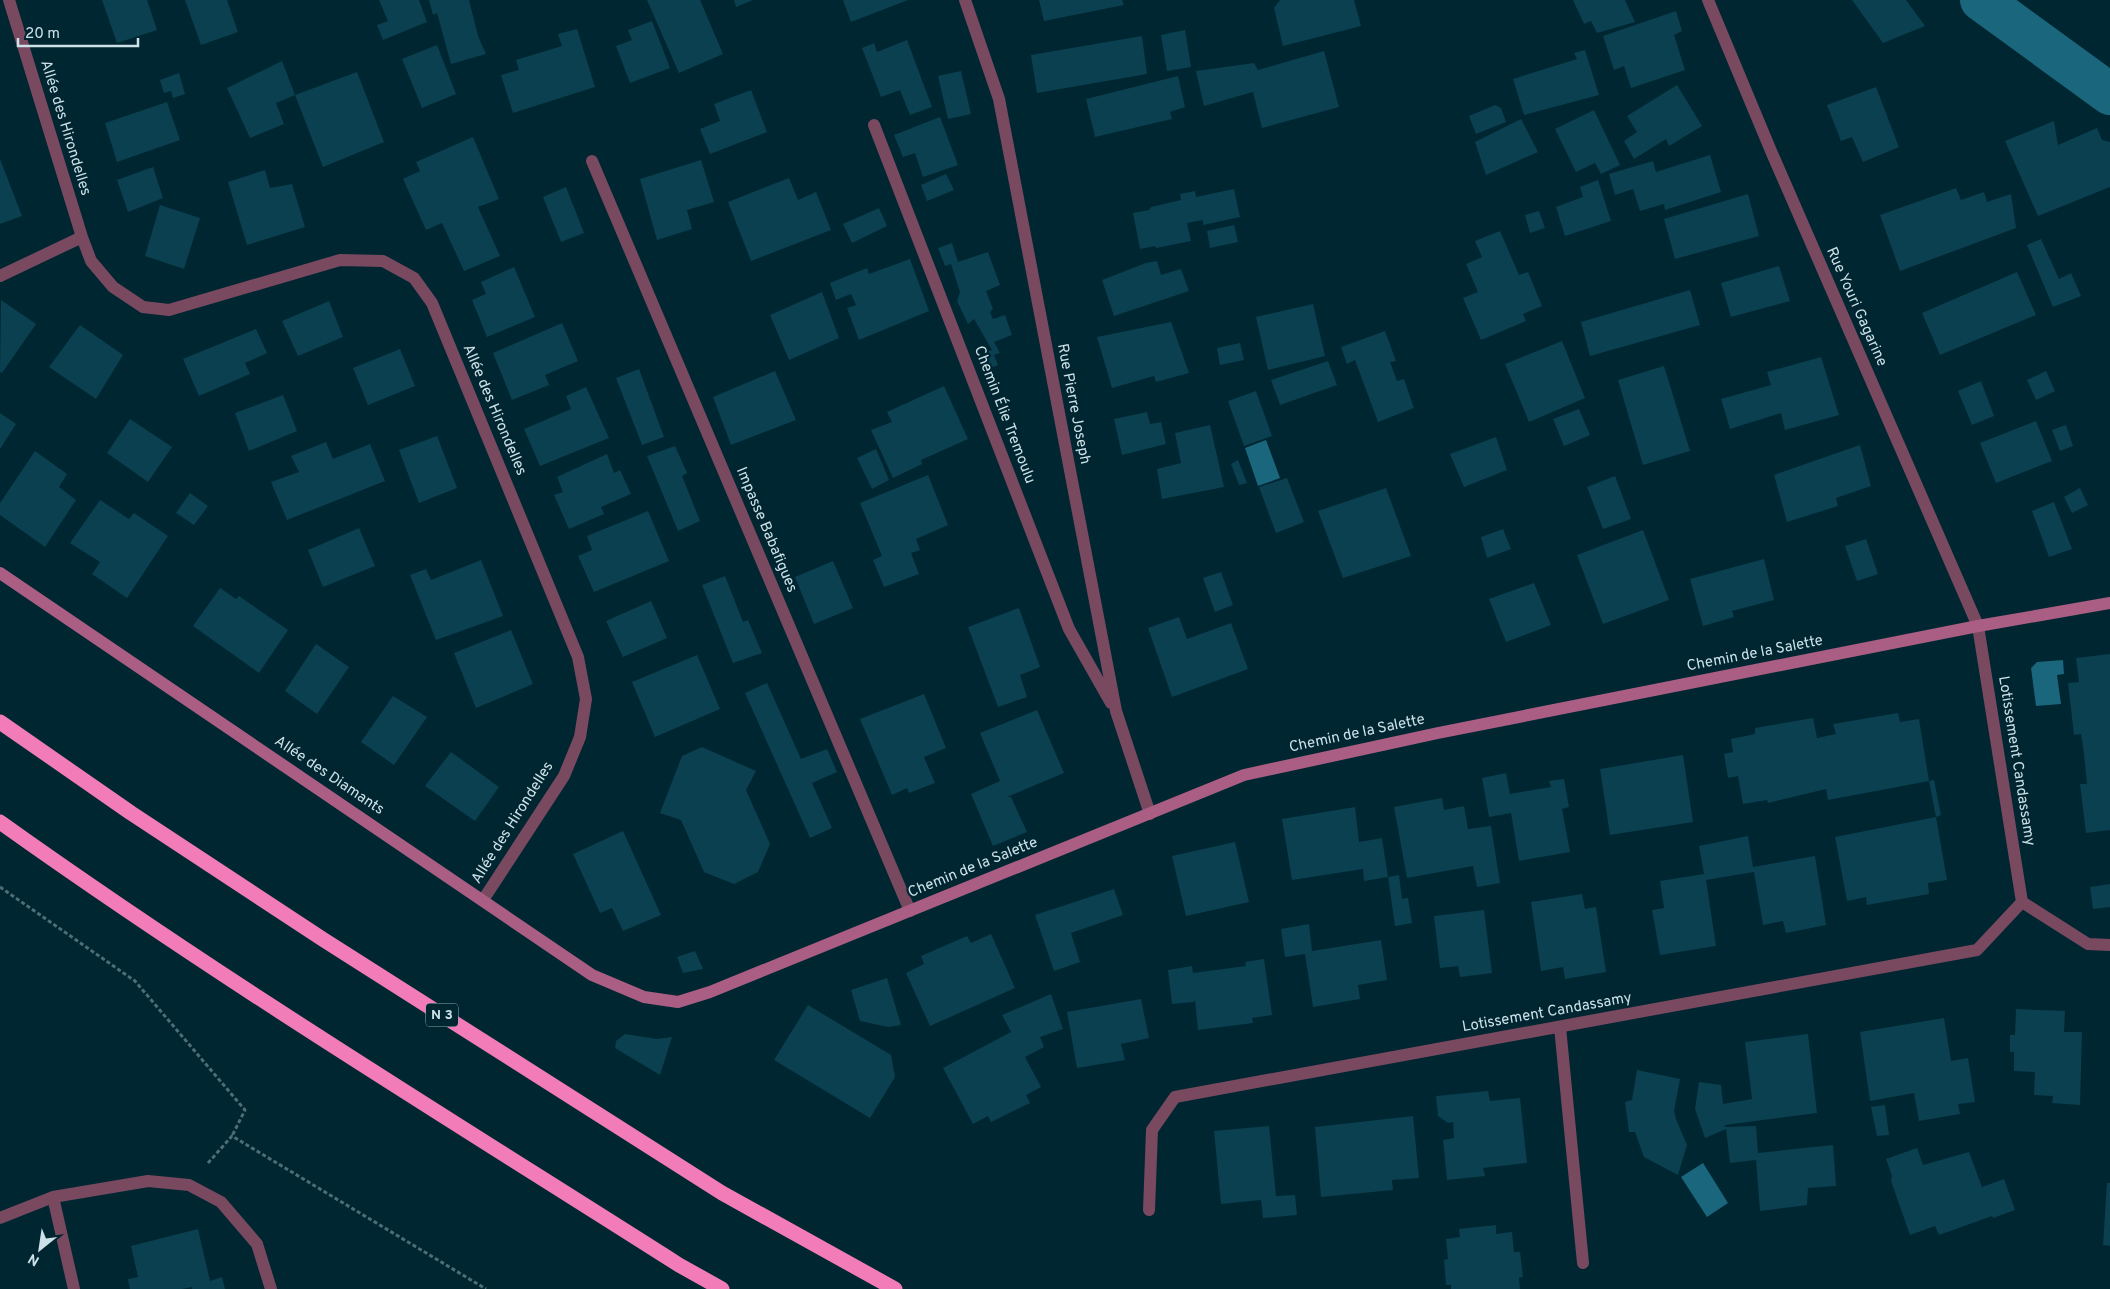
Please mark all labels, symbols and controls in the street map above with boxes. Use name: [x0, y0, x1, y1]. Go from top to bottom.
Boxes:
scale bar: [18, 15, 138, 47]
text: 20 m: [25, 25, 60, 44]
street label: Allée des Hirondelles: [35, 58, 95, 198]
street label: Rue Youri Gagarine: [1821, 244, 1891, 370]
street label: Allée des Hirondelles: [458, 342, 530, 478]
street label: Rue Pierre Joseph: [1052, 342, 1094, 466]
street label: Chemin Élie Tremoulu: [969, 343, 1040, 487]
street label: Impasse Babafigues: [731, 465, 801, 595]
street label: Chemin de la Salette: [1685, 631, 1825, 677]
street label: Lotissement Candassamy: [1993, 675, 2039, 847]
street label: Chemin de la Salette: [1287, 710, 1427, 758]
street label: Allée des Diamants: [270, 732, 388, 820]
street label: Allée des Hirondelles: [468, 758, 558, 888]
street label: Chemin de la Salette: [905, 833, 1041, 903]
street label: Lotissement Candassamy: [1461, 989, 1633, 1037]
road number: N 3: [426, 1004, 458, 1026]
north arrow: [15, 1224, 65, 1274]
text: N: [26, 1249, 43, 1269]

